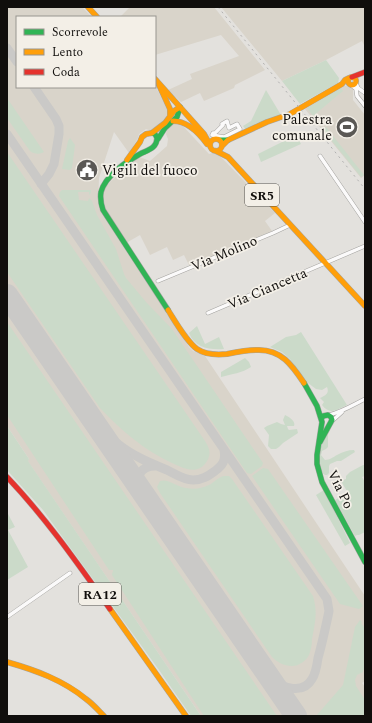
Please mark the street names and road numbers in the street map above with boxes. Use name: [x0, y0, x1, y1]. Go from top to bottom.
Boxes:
road number: SR5: [245, 184, 279, 206]
street label: Via Molino: [188, 230, 261, 277]
street label: Via Ciancetta: [224, 262, 310, 315]
street label: Via Po: [322, 466, 359, 512]
road number: RA12: [79, 583, 121, 605]

